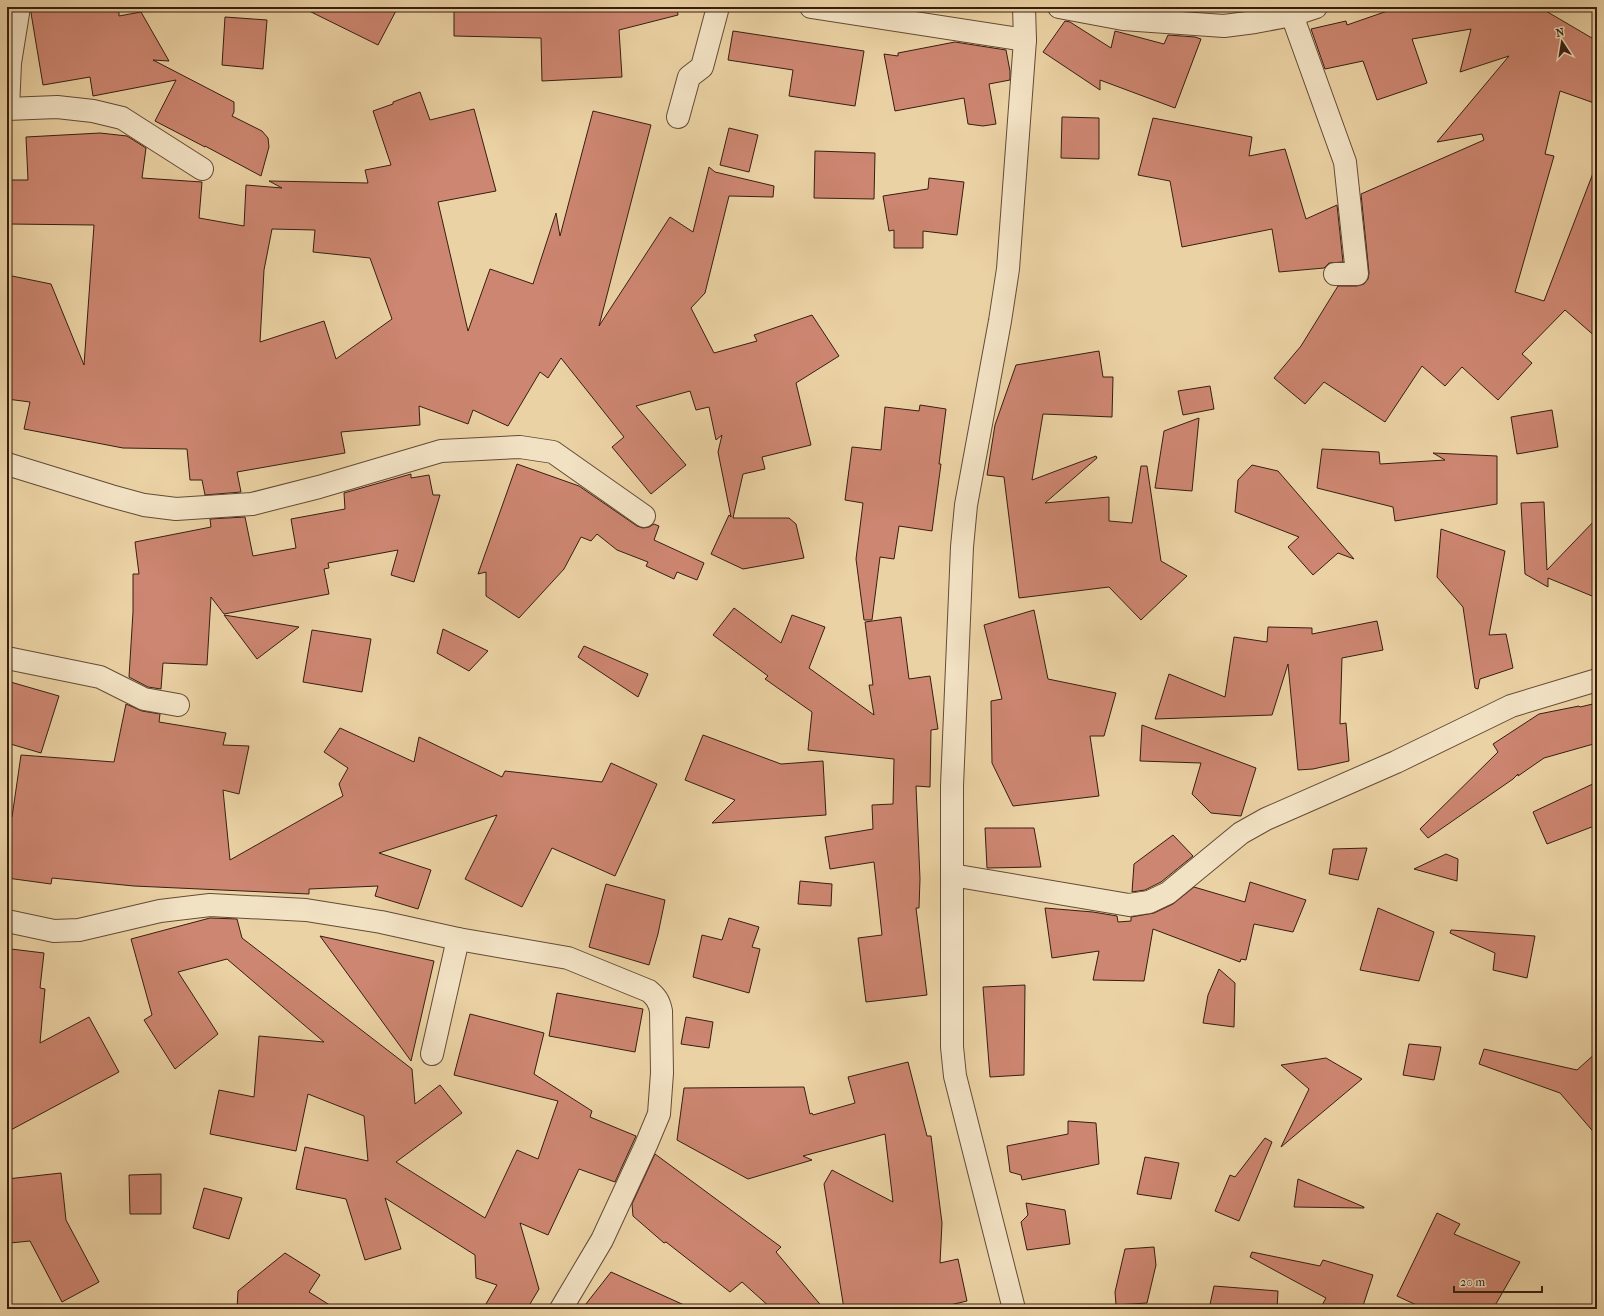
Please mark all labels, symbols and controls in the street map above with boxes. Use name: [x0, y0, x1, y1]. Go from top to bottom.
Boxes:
north arrow: [1542, 22, 1582, 62]
text: N: [1555, 25, 1566, 40]
scale bar: [1454, 1268, 1542, 1294]
text: 20 m: [1460, 1275, 1485, 1289]

